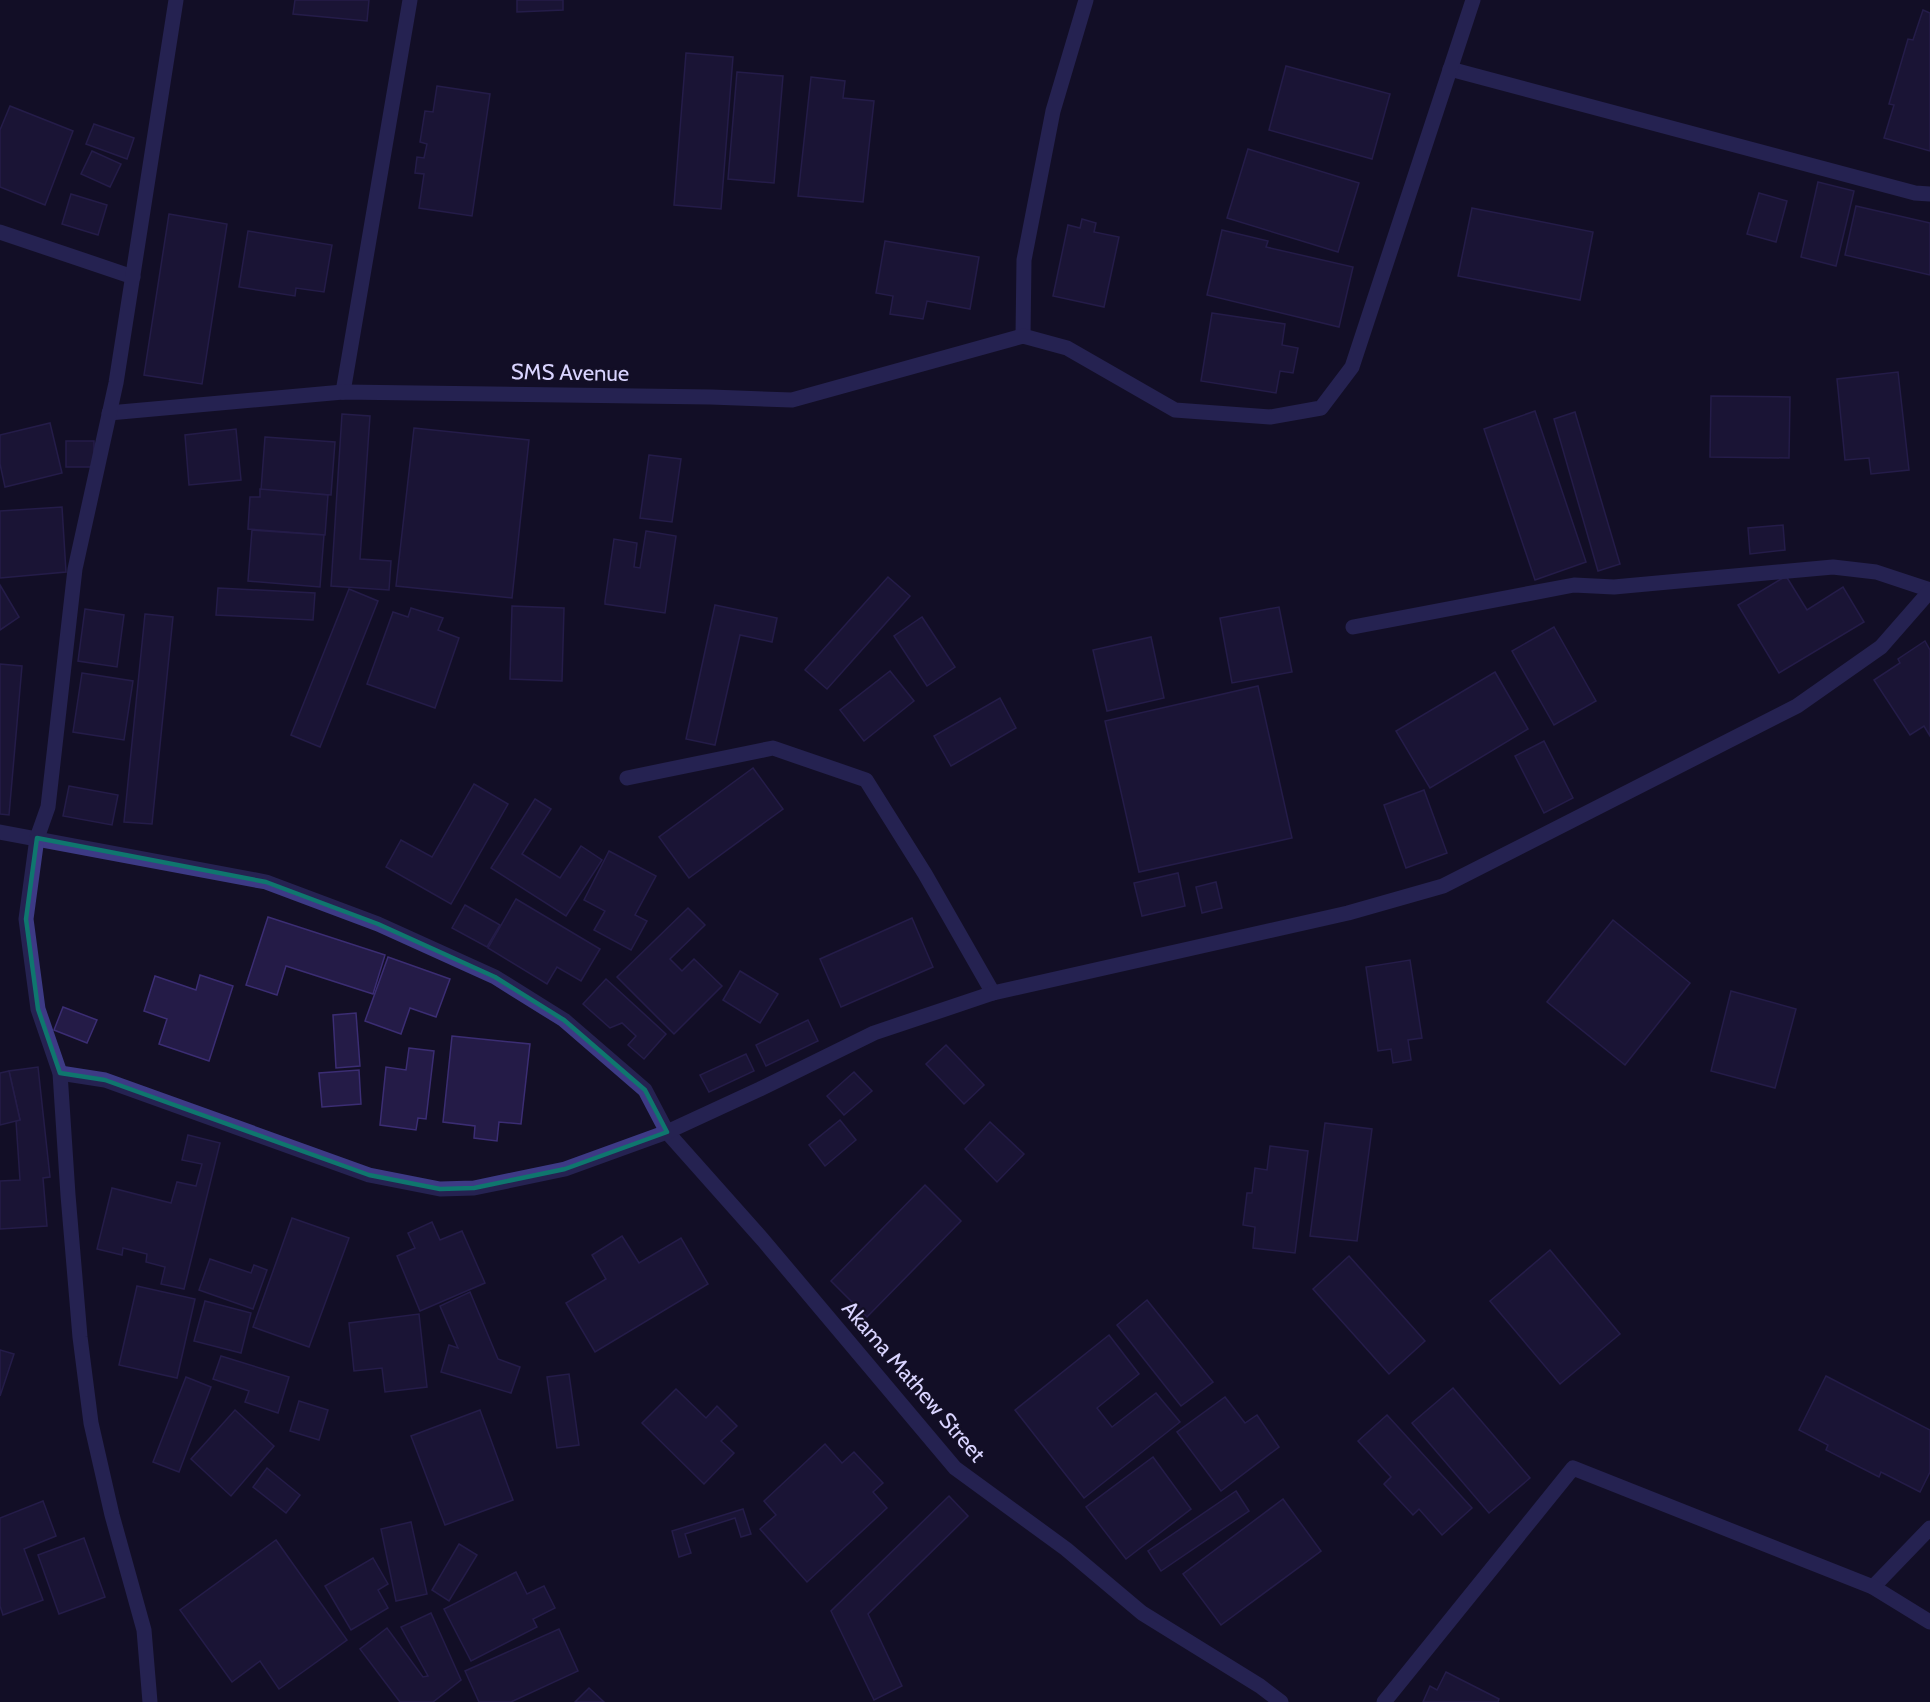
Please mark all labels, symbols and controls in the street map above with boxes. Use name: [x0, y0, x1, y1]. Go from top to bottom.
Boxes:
street label: SMS Avenue: [511, 358, 629, 387]
street label: Akama Mathew Street: [836, 1295, 991, 1468]

